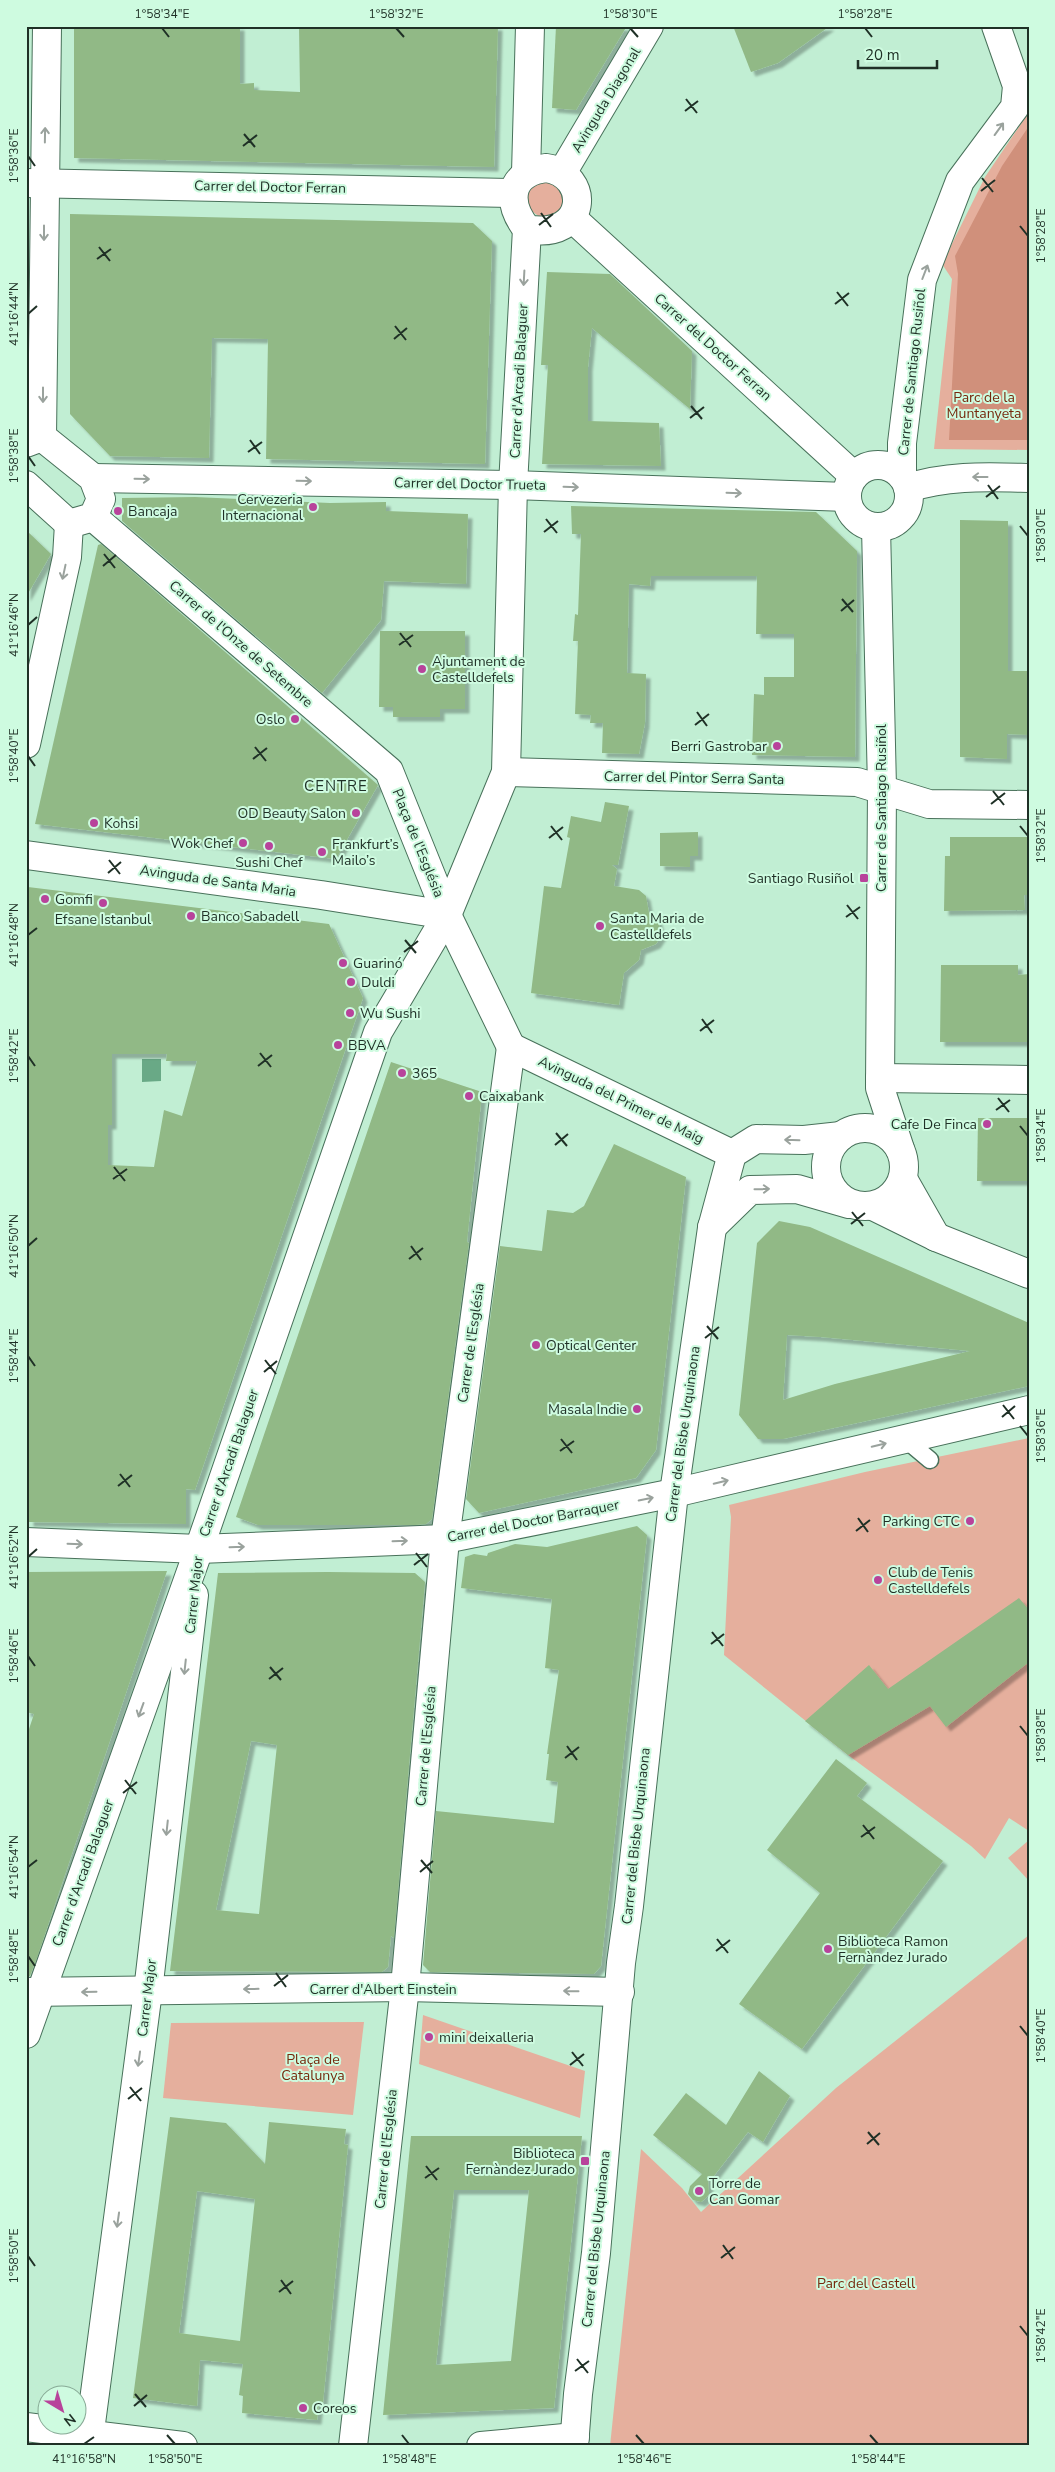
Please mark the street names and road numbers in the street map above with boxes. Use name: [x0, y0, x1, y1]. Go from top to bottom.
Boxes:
street label: Avinguda Diagonal: [567, 43, 645, 156]
street label: Carrer del Doctor Ferran: [194, 176, 346, 198]
street label: Carrer de Santiago Rusiñol: [894, 287, 930, 457]
street label: Carrer del Doctor Ferran: [650, 289, 776, 405]
street label: Carrer d'Arcadi Balaguer: [505, 303, 533, 459]
street label: Carrer del Doctor Trueta: [394, 473, 546, 495]
street label: Carrer de l'Onze de Setembre: [165, 576, 317, 712]
street label: Carrer de Santiago Rusiñol: [872, 723, 891, 892]
street label: Carrer del Pintor Serra Santa: [604, 767, 784, 789]
street label: Plaça de l'Església: [388, 786, 448, 900]
street label: Avinguda de Santa Maria: [139, 861, 297, 901]
street label: Avinguda del Primer de Maig: [535, 1052, 707, 1148]
street label: Carrer de l'Església: [453, 1282, 489, 1404]
street label: Carrer del Bisbe Urquinaona: [661, 1345, 705, 1523]
street label: Carrer d'Arcadi Balaguer: [195, 1387, 263, 1539]
street label: Carrer del Doctor Barraquer: [446, 1495, 620, 1547]
street label: Carrer Major: [180, 1555, 208, 1635]
street label: Carrer de l'Església: [411, 1685, 441, 1807]
street label: Carrer del Bisbe Urquinaona: [617, 1747, 655, 1925]
street label: Carrer d'Arcadi Balaguer: [48, 1797, 118, 1949]
street label: Carrer Major: [133, 1958, 161, 2038]
street label: Carrer d'Albert Einstein: [309, 1980, 457, 1999]
street label: Carrer de l'Església: [370, 2088, 402, 2210]
street label: Carrer del Bisbe Urquinaona: [577, 2150, 615, 2328]

